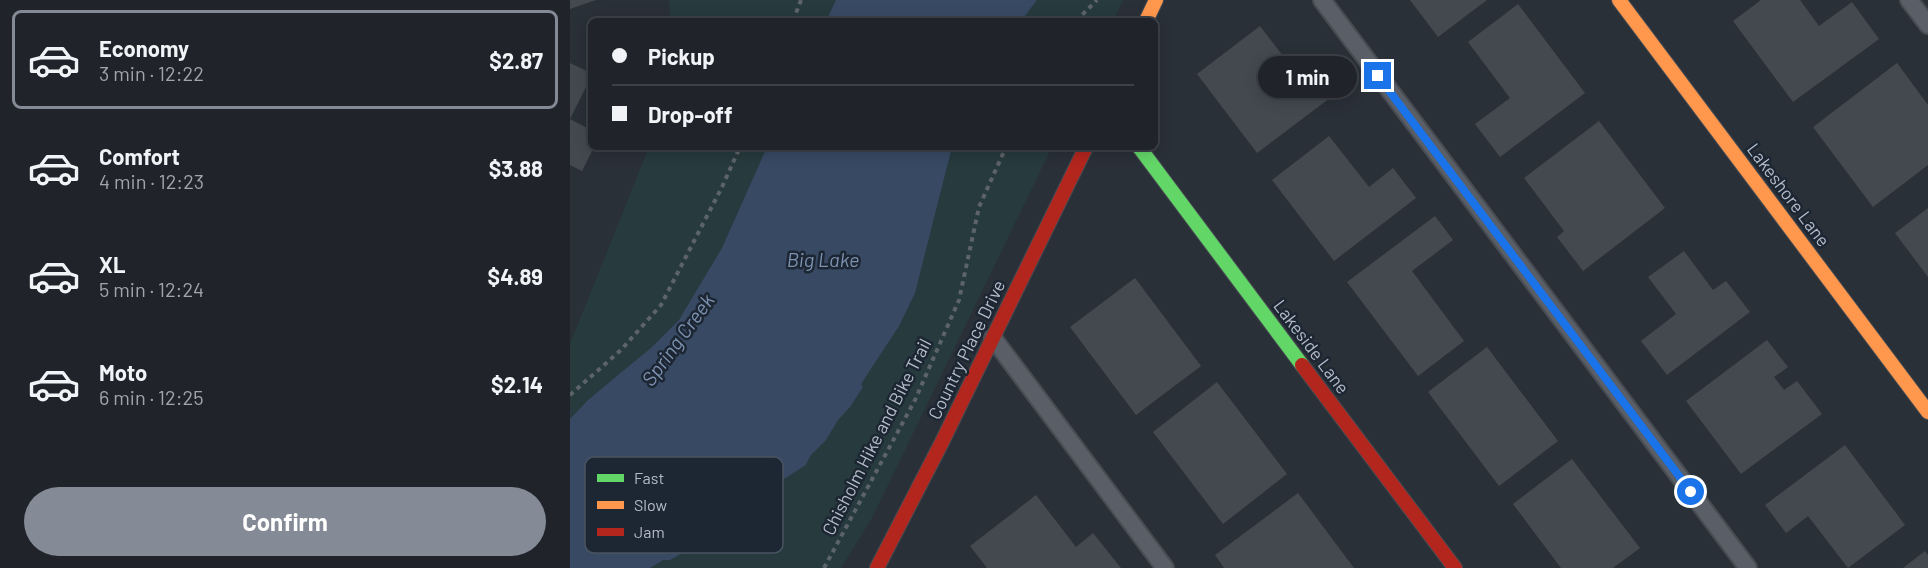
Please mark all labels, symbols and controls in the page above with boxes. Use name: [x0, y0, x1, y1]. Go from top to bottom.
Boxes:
icon: car: [27, 33, 81, 87]
text: Economy: [99, 35, 189, 61]
text: Pickup: [648, 43, 715, 69]
text: $2.87: [489, 47, 543, 73]
callout: 1 min: [1258, 55, 1357, 97]
text: 3 min · 12:22: [99, 61, 204, 85]
route end: [1364, 62, 1391, 89]
text: 1 min: [1286, 65, 1329, 89]
text: Drop-off: [648, 101, 732, 127]
street label: Lakeshore Lane: [1743, 138, 1835, 250]
icon: car: [27, 141, 81, 195]
text: Comfort: [99, 143, 180, 169]
text: $3.88: [489, 155, 543, 181]
text: 4 min · 12:23: [99, 169, 204, 193]
water label: Big Lake: [787, 247, 859, 271]
icon: car: [27, 249, 81, 303]
text: XL: [99, 251, 125, 277]
text: $4.89: [488, 263, 543, 289]
street label: Country Place Drive: [923, 276, 1009, 423]
text: 5 min · 12:24: [99, 277, 204, 301]
water label: Spring Creek: [636, 288, 719, 390]
street label: Lakeside Lane: [1269, 295, 1354, 398]
street label: Chisholm Hike and Bike Trail: [817, 335, 935, 539]
icon: car: [27, 357, 81, 411]
text: Moto: [99, 359, 147, 385]
text: $2.14: [491, 371, 543, 397]
text: 6 min · 12:25: [99, 385, 203, 409]
legend: [585, 457, 783, 553]
text: Fast: [634, 468, 664, 487]
route start: [1677, 478, 1704, 505]
button: Confirm: [24, 487, 546, 556]
text: Slow: [634, 495, 667, 514]
text: Jam: [634, 522, 665, 541]

